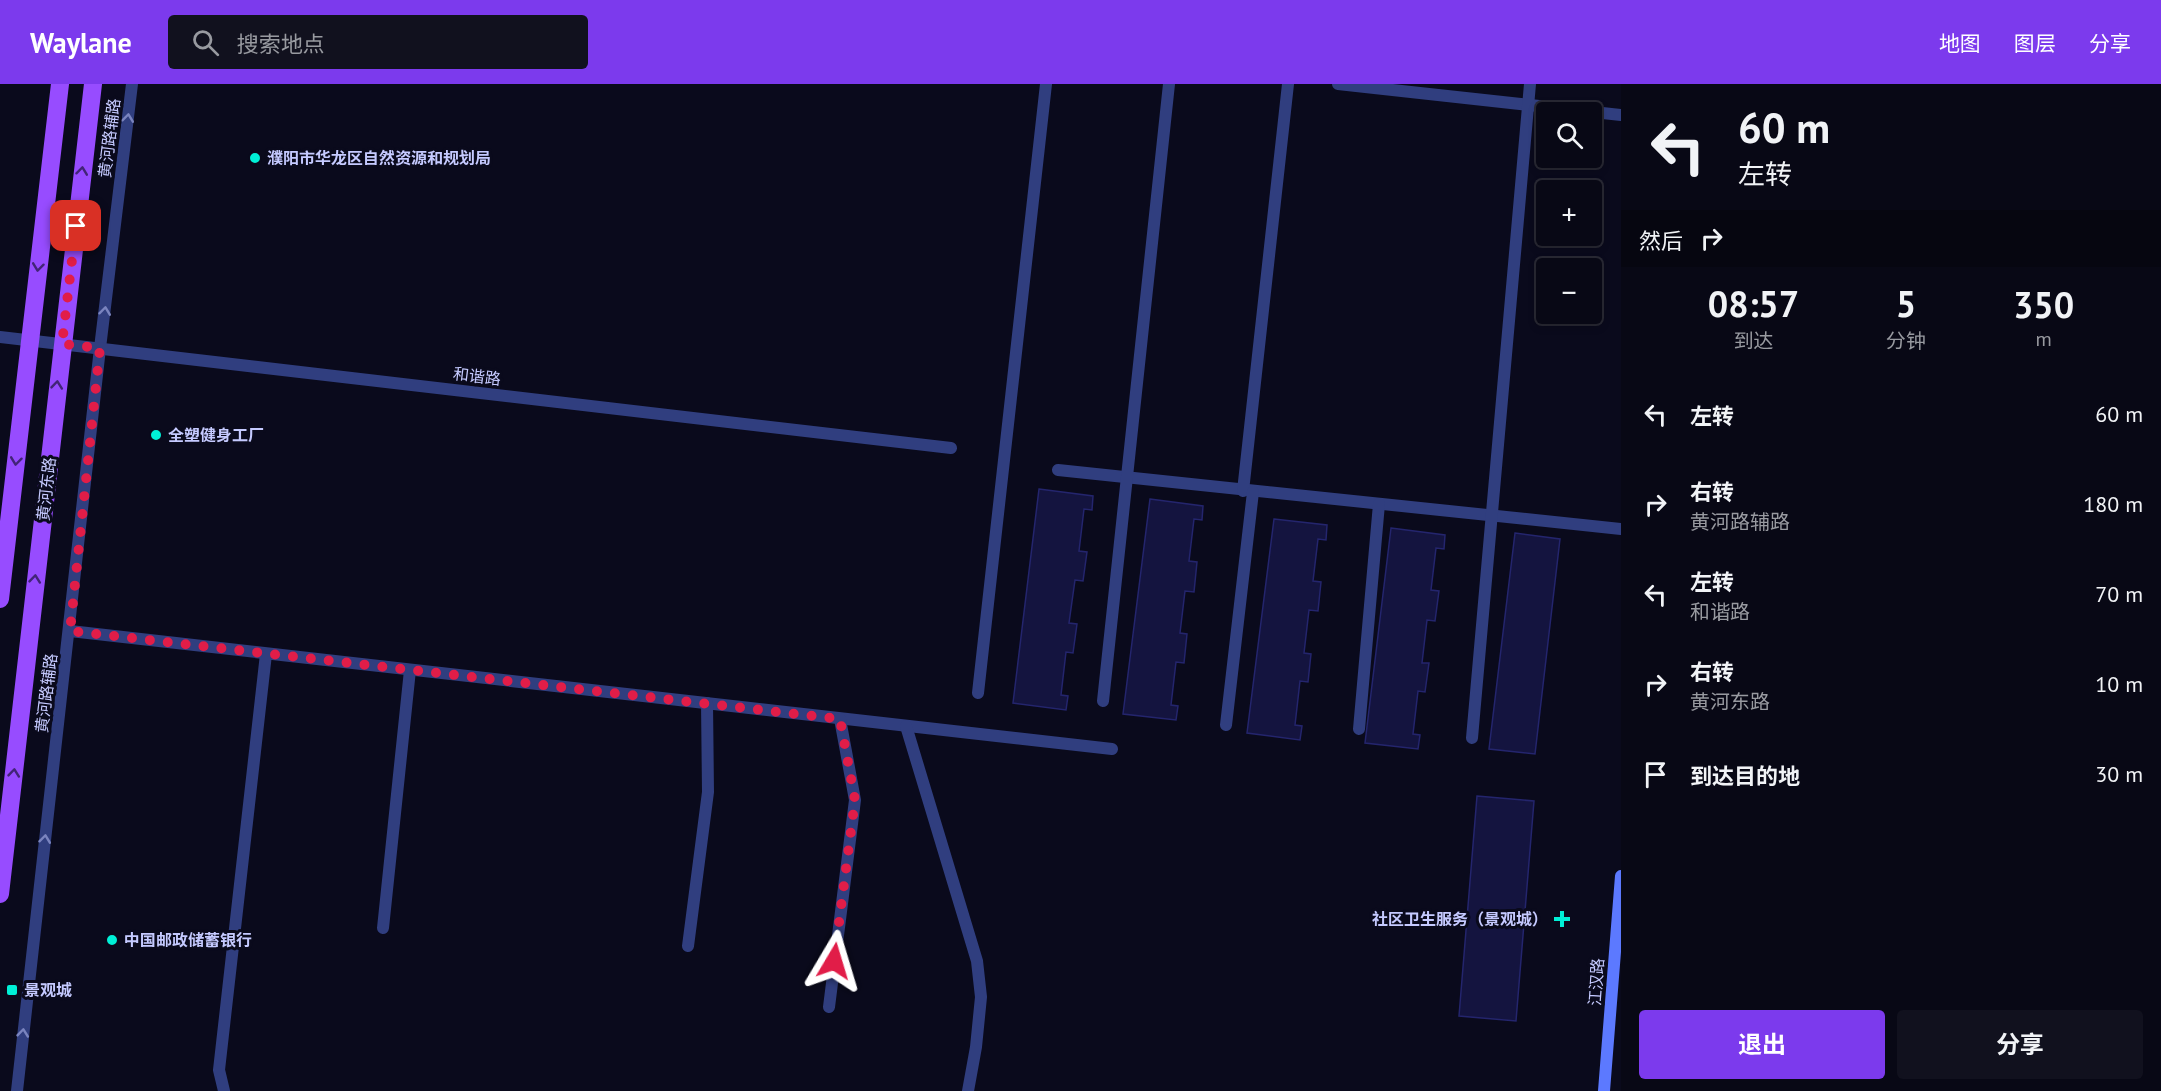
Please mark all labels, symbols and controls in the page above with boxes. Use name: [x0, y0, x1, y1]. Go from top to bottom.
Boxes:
search box: [168, 15, 588, 69]
text: Waylane: [30, 24, 132, 61]
icon: search: [189, 26, 222, 59]
text: 搜索地点: [237, 30, 325, 58]
text: 地图: [1939, 30, 1981, 57]
text: 图层: [2014, 30, 2056, 57]
text: 分享: [2089, 30, 2131, 57]
street label: 黄河路辅路: [94, 97, 124, 179]
text: 60 m: [1738, 100, 1830, 155]
map controls: [1536, 102, 1602, 324]
button: search: [1536, 102, 1602, 168]
icon: left: [1639, 108, 1717, 186]
one-way arrow: [121, 113, 134, 122]
place label: 濮阳市华龙区自然资源和规划局: [267, 148, 491, 168]
marker: 濮阳市华龙区自然资源和规划局: [248, 151, 262, 165]
text: 左转: [1738, 157, 1792, 191]
one-way arrow: [75, 166, 88, 175]
button: +: [1536, 180, 1602, 246]
pin: [50, 200, 101, 251]
icon: arrive: [59, 209, 92, 242]
icon: right: [1695, 222, 1728, 255]
text: 然后: [1639, 227, 1683, 255]
button: −: [1536, 258, 1602, 324]
one-way arrow: [33, 263, 45, 272]
text: 08:57: [1708, 280, 1799, 327]
text: 5: [1896, 280, 1916, 327]
text: 350: [2013, 281, 2074, 328]
one-way arrow: [98, 307, 110, 316]
text: m: [2035, 326, 2052, 352]
text: 到达: [1734, 328, 1774, 354]
text: 分钟: [1886, 328, 1926, 354]
street label: 和谐路: [452, 363, 502, 389]
one-way arrow: [50, 381, 63, 390]
icon: left: [1639, 398, 1672, 431]
text: 60 m: [2095, 400, 2143, 428]
text: 左转: [1690, 402, 1734, 430]
place label: 全塑健身工厂: [168, 425, 264, 445]
marker: 全塑健身工厂: [149, 428, 163, 442]
one-way arrow: [10, 456, 23, 466]
street label: 黄河东路: [33, 456, 59, 522]
text: 右转: [1690, 478, 1734, 506]
icon: right: [1639, 488, 1672, 521]
text: 180 m: [2083, 490, 2143, 518]
text: 黄河路辅路: [1690, 509, 1790, 535]
text: 左转: [1690, 568, 1734, 596]
one-way arrow: [29, 575, 41, 584]
icon: left: [1639, 578, 1672, 611]
text: 70 m: [2095, 580, 2143, 608]
text: 和谐路: [1690, 599, 1750, 625]
street label: 黄河路辅路: [31, 652, 61, 734]
text: 右转: [1690, 658, 1734, 686]
icon: right: [1639, 668, 1672, 701]
text: 10 m: [2095, 670, 2143, 698]
text: 黄河东路: [1690, 689, 1770, 715]
icon: arrive: [1639, 758, 1672, 791]
text: 30 m: [2095, 760, 2143, 788]
text: 到达目的地: [1690, 762, 1800, 790]
one-way arrow: [7, 768, 19, 777]
one-way arrow: [39, 835, 51, 844]
place label: 社区卫生服务（景观城）: [1372, 909, 1548, 929]
marker: 社区卫生服务（景观城）: [1553, 910, 1571, 928]
position arrow: [802, 929, 866, 993]
place label: 中国邮政储蓄银行: [124, 930, 252, 950]
marker: 中国邮政储蓄银行: [105, 933, 119, 947]
street label: 江汉路: [1584, 957, 1608, 1007]
place label: 景观城: [24, 980, 72, 1000]
marker: 景观城: [5, 983, 19, 997]
button: 退出: [1639, 1010, 1885, 1079]
button: 分享: [1897, 1010, 2143, 1079]
one-way arrow: [16, 1028, 29, 1037]

